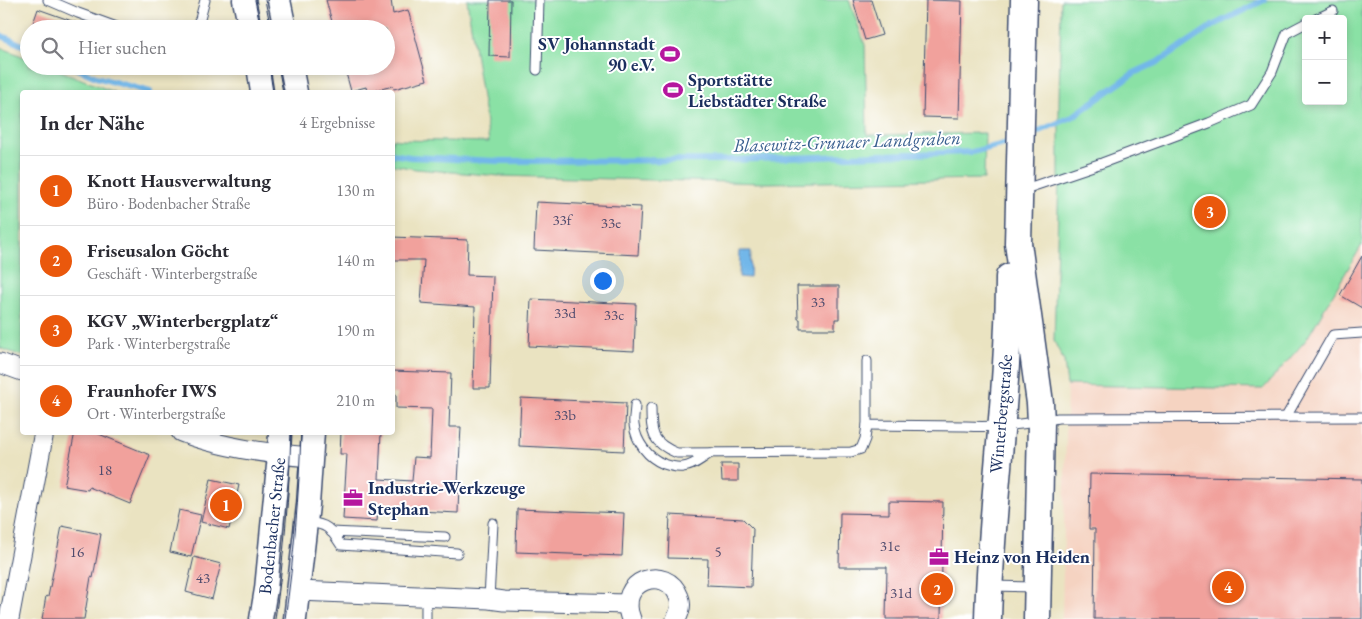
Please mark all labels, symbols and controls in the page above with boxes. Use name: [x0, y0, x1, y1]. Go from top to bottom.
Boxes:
map controls: [1302, 15, 1347, 105]
button: +: [1302, 15, 1347, 60]
search box: [20, 20, 395, 75]
place label: SV Johannstadt 90 e.V.: [538, 32, 655, 76]
icon: search: [38, 34, 66, 62]
text: Hier suchen: [78, 35, 167, 60]
sports icon: SV Johannstadt 90 e.V.: [659, 43, 681, 65]
button: −: [1302, 60, 1347, 105]
place label: Sportstätte Liebstädter Straße: [688, 68, 827, 112]
sports icon: Sportstätte Liebstädter Straße: [662, 79, 684, 101]
text: In der Nähe: [40, 109, 145, 136]
text: 4 Ergebnisse: [299, 112, 375, 133]
water label: Blasewitz‐Grunaer Landgraben: [732, 125, 961, 158]
text: Knott Hausverwaltung: [87, 168, 271, 193]
text: 1: [52, 180, 60, 201]
text: 130 m: [336, 180, 375, 201]
text: Büro · Bodenbacher Straße: [87, 193, 250, 214]
pin: 3: [1194, 193, 1226, 231]
house number: 33f: [552, 210, 574, 229]
house number: 33e: [601, 213, 621, 232]
text: Friseusalon Göcht: [87, 238, 229, 263]
text: 2: [52, 250, 60, 271]
text: 140 m: [336, 250, 375, 271]
text: Geschäft · Winterbergstraße: [87, 263, 257, 284]
your location: [590, 268, 616, 294]
house number: 33: [811, 292, 825, 311]
house number: 33d: [554, 303, 576, 322]
house number: 33c: [604, 305, 624, 324]
text: KGV „Winterbergplatz“: [87, 308, 278, 333]
text: 3: [52, 320, 60, 341]
text: 190 m: [336, 320, 375, 341]
text: Park · Winterbergstraße: [87, 333, 230, 354]
street label: Winterbergstraße: [984, 353, 1017, 475]
text: Fraunhofer IWS: [87, 378, 217, 403]
text: 4: [52, 390, 60, 411]
text: 210 m: [336, 390, 375, 411]
text: Ort · Winterbergstraße: [87, 403, 226, 424]
house number: 33b: [554, 405, 576, 424]
street label: Bodenbacher Straße: [253, 456, 290, 596]
house number: 18: [98, 460, 112, 479]
place label: Industrie-Werkzeuge Stephan: [368, 476, 526, 520]
pin: 1: [210, 486, 242, 524]
office icon: Industrie-Werkzeuge Stephan: [342, 487, 364, 509]
house number: 31e: [880, 536, 900, 555]
house number: 16: [70, 542, 84, 561]
house number: 5: [714, 542, 722, 561]
place label: Heinz von Heiden: [954, 545, 1090, 568]
office icon: Heinz von Heiden: [928, 546, 950, 568]
house number: 43: [196, 568, 210, 587]
pin: 4: [1212, 568, 1244, 606]
pin: 2: [921, 570, 953, 608]
house number: 31d: [890, 583, 912, 602]

